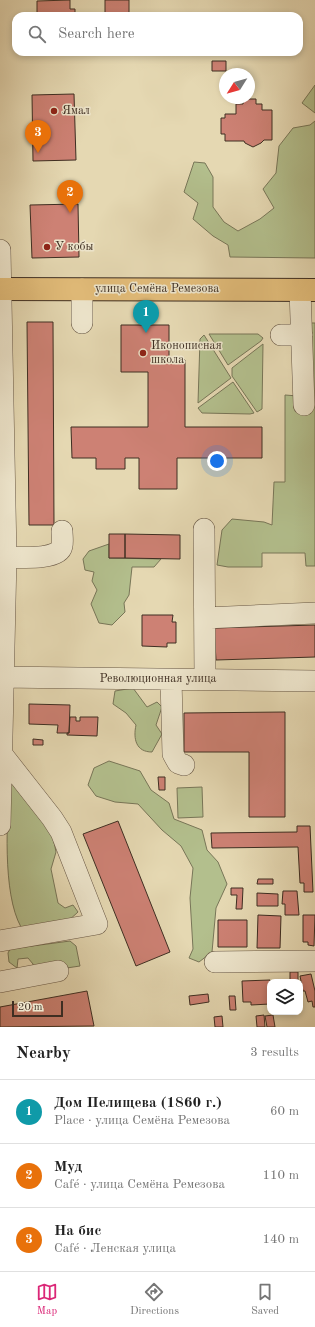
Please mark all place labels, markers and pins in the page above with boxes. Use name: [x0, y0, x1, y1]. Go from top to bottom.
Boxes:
place label: Ямал: [62, 105, 90, 117]
marker: Ямал: [49, 106, 59, 116]
pin: 3: [25, 120, 51, 153]
pin: 2: [57, 180, 83, 213]
place label: У кобы: [55, 241, 94, 253]
marker: У кобы: [42, 242, 52, 252]
pin: 1: [133, 300, 159, 333]
place label: Иконописная школа: [151, 340, 222, 366]
marker: Иконописная школа: [138, 348, 148, 358]

